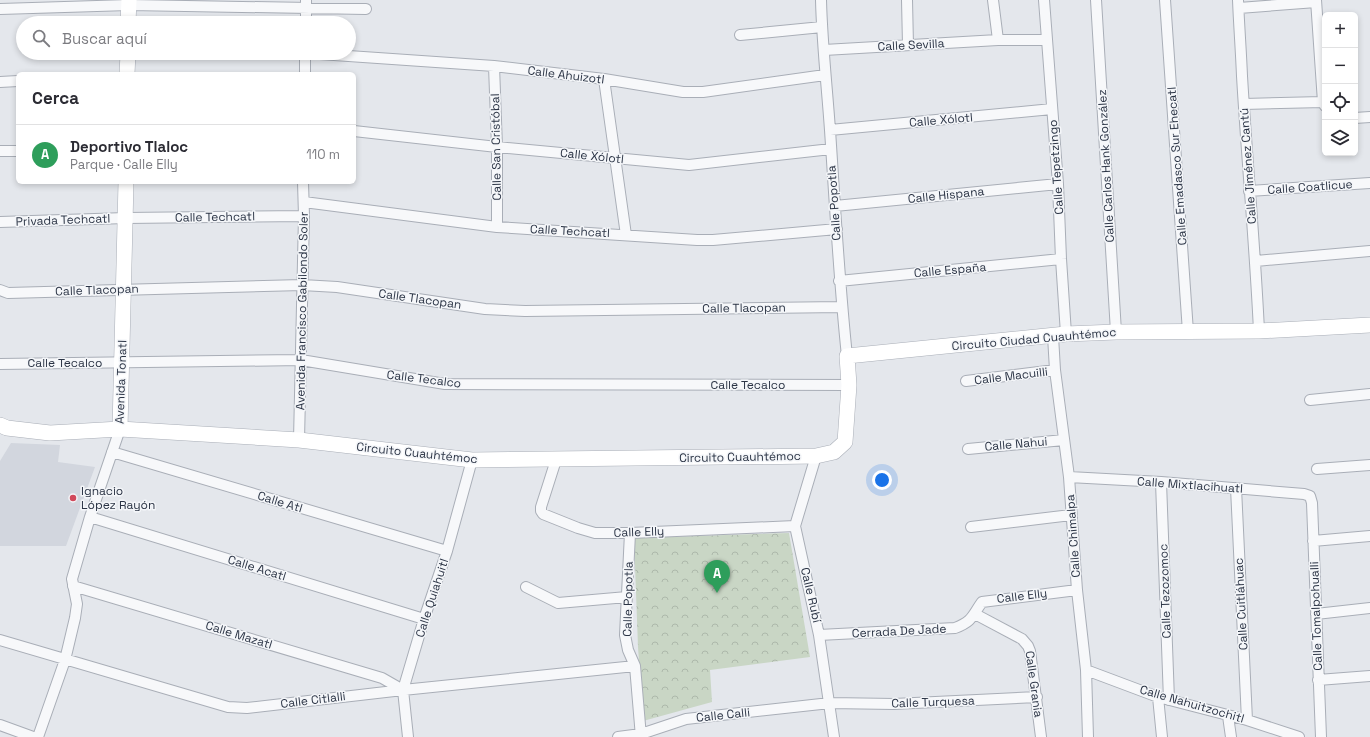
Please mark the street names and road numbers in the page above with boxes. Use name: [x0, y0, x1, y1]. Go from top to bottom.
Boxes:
street label: Calle Sevilla: [877, 35, 945, 55]
street label: Calle Ahuizotl: [527, 62, 605, 88]
street label: Calle Emadasco Sur Ehecatl: [1163, 86, 1191, 246]
street label: Calle Carlos Hank González: [1094, 89, 1118, 243]
street label: Calle San Cristóbal: [487, 93, 505, 201]
street label: Calle Jiménez Cantú: [1236, 107, 1260, 225]
street label: Calle Xólotl: [908, 109, 974, 131]
street label: Calle Tepetzingo: [1045, 119, 1067, 215]
street label: Calle Xólotl: [559, 145, 625, 167]
street label: Calle Popotla: [823, 165, 845, 241]
street label: Calle Coatlicue: [1267, 176, 1353, 198]
street label: Calle Hispana: [907, 183, 985, 207]
street label: Calle Techcatl: [175, 208, 255, 226]
street label: Privada Techcatl: [15, 210, 111, 230]
street label: Avenida Francisco Gabilondo Soler: [292, 211, 312, 410]
street label: Calle Techcatl: [530, 221, 610, 241]
street label: Calle España: [913, 259, 987, 281]
street label: Calle Tlacopan: [55, 281, 139, 299]
street label: Calle Tlacopan: [377, 285, 463, 313]
street label: Calle Tlacopan: [702, 299, 786, 317]
street label: Circuito Ciudad Cuauhtémoc: [951, 324, 1117, 354]
street label: Avenida Tonatl: [112, 340, 130, 424]
street label: Calle Tecalco: [28, 355, 102, 371]
street label: Calle Macuilli: [973, 364, 1049, 388]
street label: Calle Tecalco: [386, 366, 462, 392]
street label: Calle Tecalco: [711, 377, 785, 393]
street label: Calle Nahui: [984, 433, 1048, 455]
street label: Circuito Cuauhtémoc: [356, 439, 478, 467]
street label: Circuito Cuauhtémoc: [679, 448, 801, 466]
street label: Calle Mixtlacihuatl: [1137, 473, 1243, 497]
street label: Calle Atl: [256, 488, 304, 516]
street label: Calle Chimalpa: [1062, 494, 1084, 578]
street label: Calle Elly: [613, 523, 665, 541]
street label: Calle Tezozomoc: [1155, 543, 1175, 639]
street label: Calle Acatl: [226, 552, 288, 584]
street label: Calle Quiahuitl: [412, 557, 452, 639]
street label: Calle Cuitláhuac: [1231, 557, 1251, 651]
street label: Calle Popotla: [619, 561, 637, 637]
street label: Calle Tomalpohualli: [1306, 561, 1326, 671]
street label: Calle Rubí: [797, 566, 825, 624]
street label: Calle Elly: [996, 585, 1048, 607]
street label: Calle Mazatl: [204, 617, 274, 653]
street label: Cerrada De Jade: [851, 621, 947, 641]
street label: Calle Grania: [1021, 650, 1047, 718]
street label: Calle Nahuitzochitl: [1138, 681, 1246, 727]
street label: Calle Citlalli: [280, 688, 347, 712]
street label: Calle Turquesa: [891, 693, 975, 711]
street label: Calle Calli: [695, 704, 751, 726]

